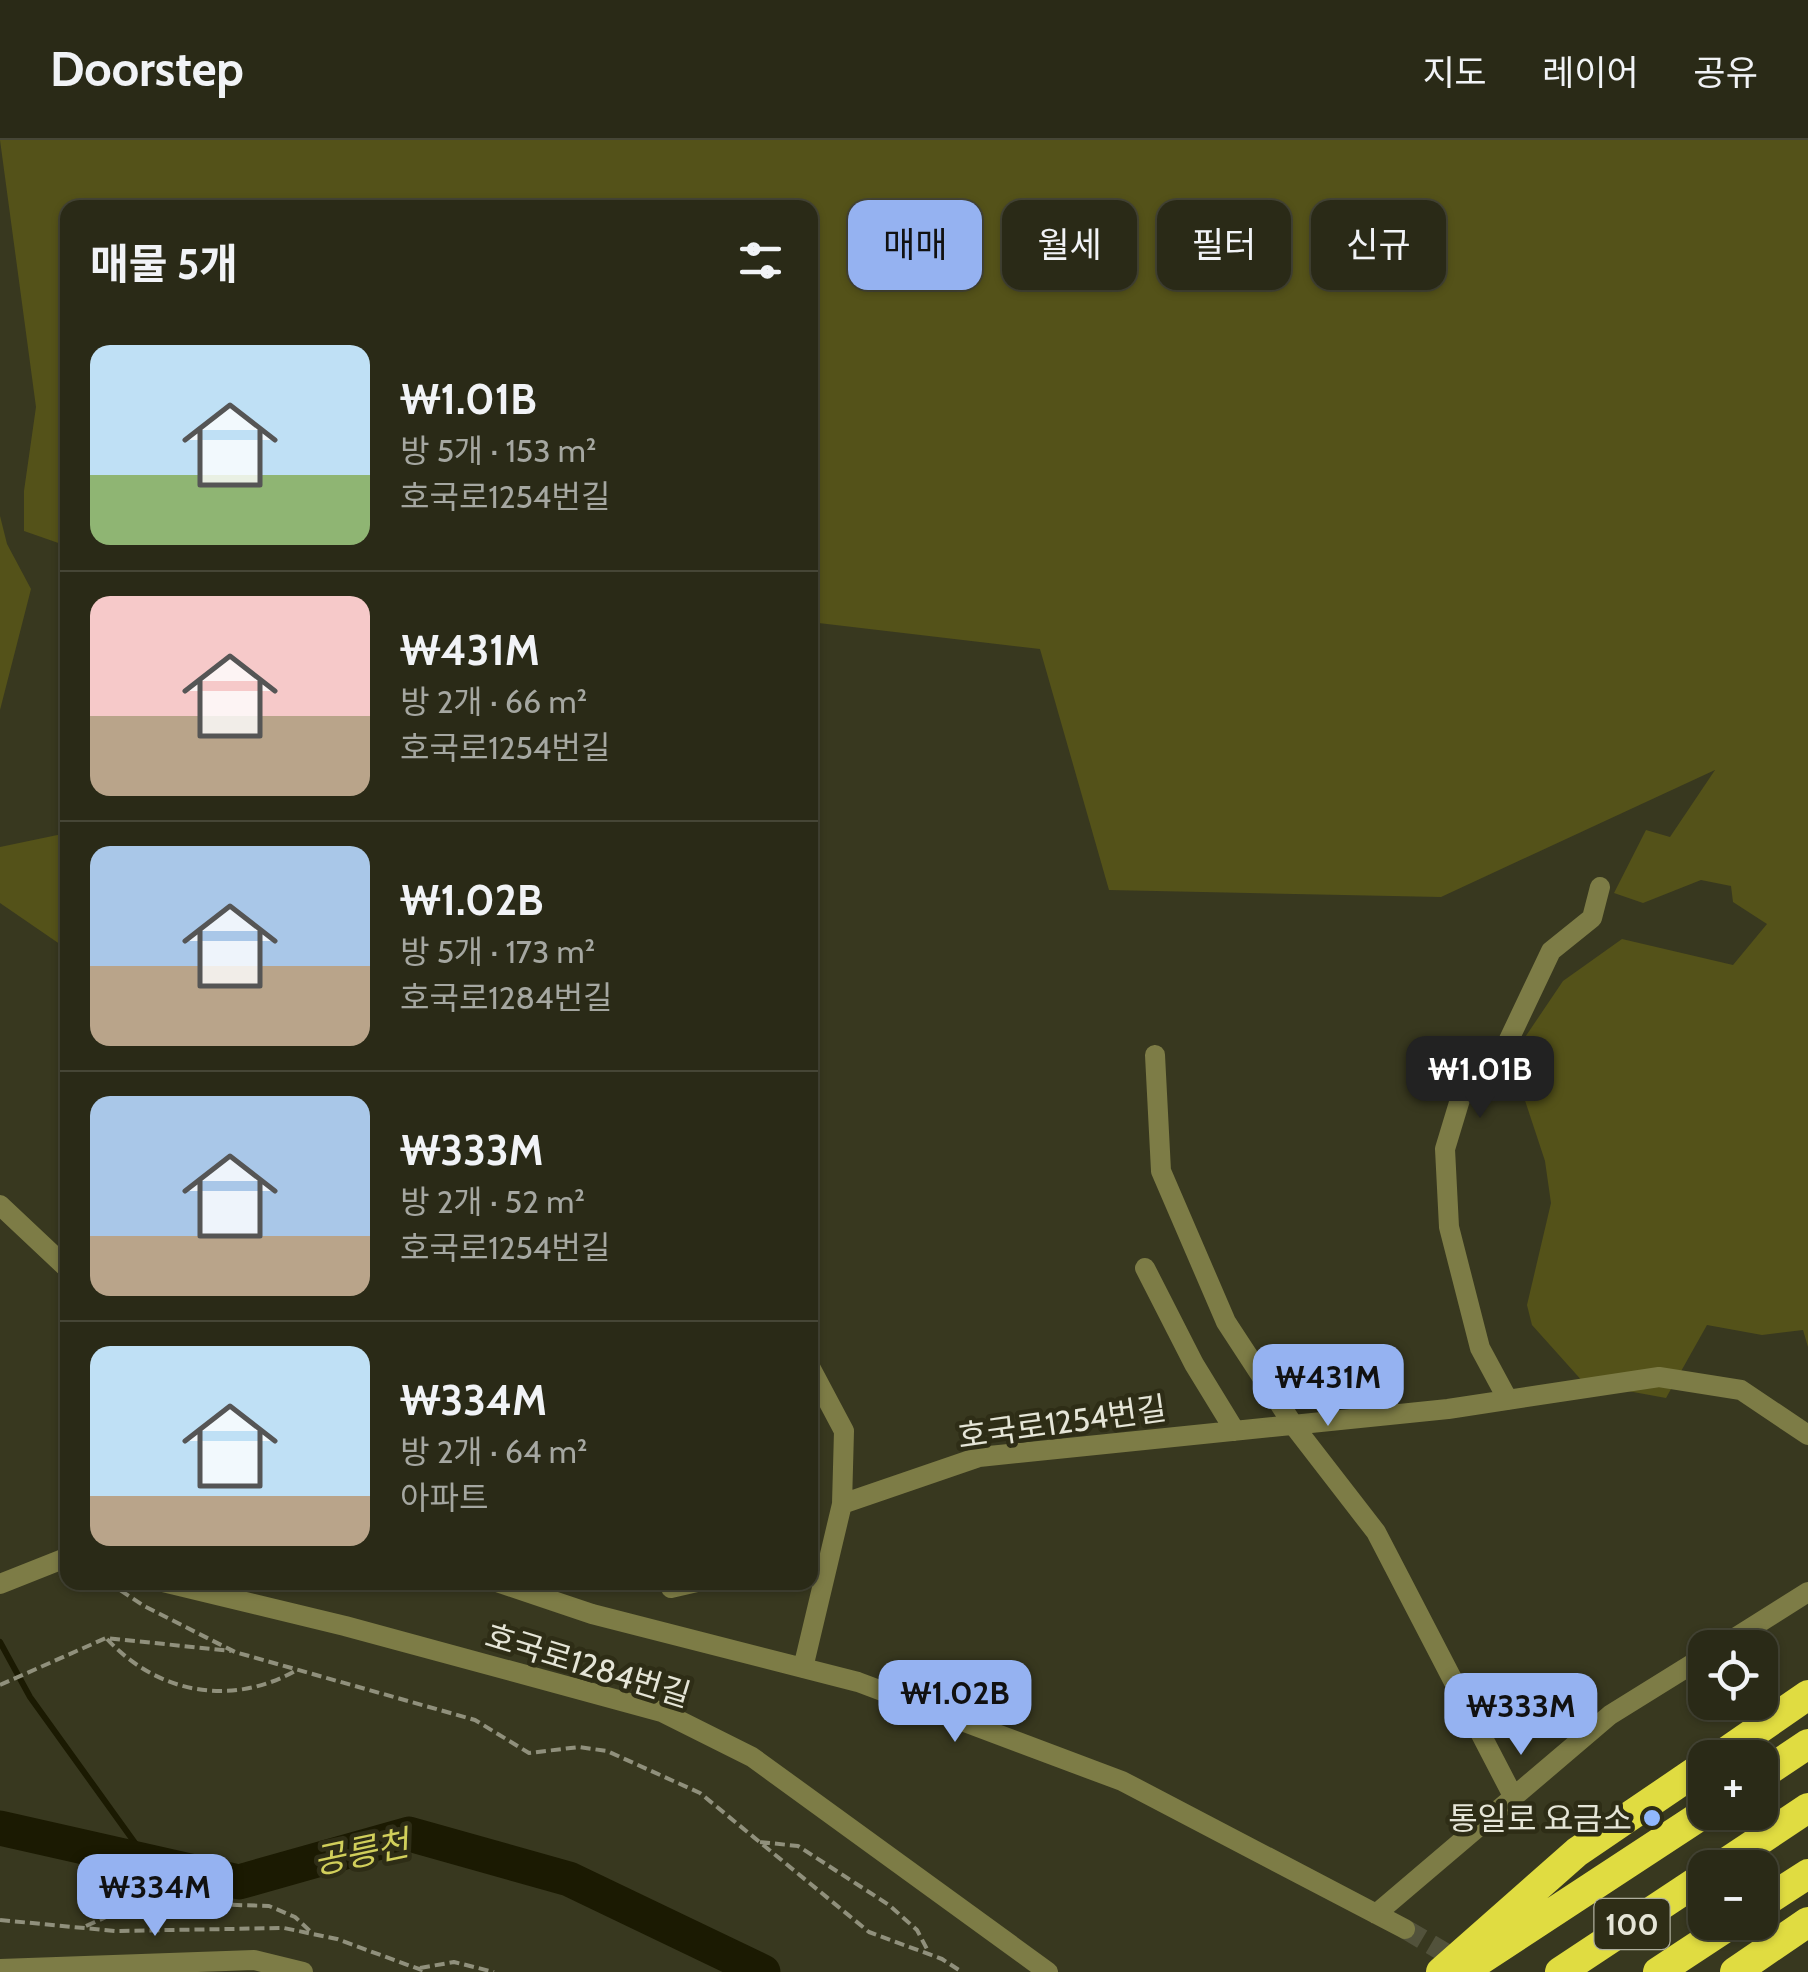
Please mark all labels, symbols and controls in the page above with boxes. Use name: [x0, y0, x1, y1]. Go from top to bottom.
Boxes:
text: Doorstep: [50, 40, 244, 98]
text: 지도: [1423, 51, 1487, 94]
text: 레이어: [1542, 51, 1639, 94]
text: 공유: [1694, 51, 1758, 94]
chip: 매매: [848, 200, 982, 290]
chip: 월세: [1002, 200, 1137, 290]
chip: 필터: [1157, 200, 1291, 290]
chip: 신규: [1311, 200, 1446, 290]
icon: filters: [733, 233, 788, 288]
text: 매물 5개: [90, 238, 238, 290]
text: ₩1.01B: [400, 373, 537, 425]
icon: home: [170, 385, 290, 505]
text: 방 5개 · 153 m²: [400, 431, 596, 470]
text: 호국로1254번길: [400, 477, 610, 516]
text: ₩431M: [400, 624, 540, 676]
icon: home: [170, 636, 290, 756]
text: 방 2개 · 66 m²: [400, 682, 587, 721]
text: 호국로1254번길: [400, 728, 610, 767]
text: ₩1.02B: [400, 874, 543, 926]
icon: home: [170, 886, 290, 1006]
text: 방 5개 · 173 m²: [400, 932, 595, 971]
text: 호국로1284번길: [400, 978, 612, 1017]
pin: ₩1.01B: [1399, 1036, 1561, 1121]
text: ₩1.01B: [1428, 1049, 1532, 1088]
text: ₩333M: [400, 1124, 544, 1176]
icon: home: [170, 1136, 290, 1256]
text: 방 2개 · 52 m²: [400, 1182, 585, 1221]
text: 호국로1254번길: [400, 1228, 610, 1267]
pin: ₩431M: [1258, 1344, 1398, 1429]
text: ₩431M: [1275, 1357, 1381, 1396]
text: ₩334M: [400, 1374, 547, 1426]
icon: home: [170, 1386, 290, 1506]
street label: 호국로1254번길: [955, 1388, 1169, 1456]
text: 방 2개 · 64 m²: [400, 1432, 587, 1471]
text: 아파트: [400, 1478, 488, 1517]
street label: 호국로1284번길: [481, 1615, 695, 1715]
map controls: [1688, 1630, 1778, 1940]
button: locate: [1688, 1630, 1778, 1720]
pin: ₩1.02B: [874, 1660, 1036, 1745]
text: ₩1.02B: [900, 1673, 1010, 1712]
pin: ₩333M: [1451, 1673, 1591, 1758]
text: ₩333M: [1466, 1686, 1576, 1725]
button: +: [1688, 1740, 1778, 1830]
place label: 통일로 요금소: [1448, 1799, 1632, 1838]
marker: 통일로 요금소: [1641, 1807, 1663, 1829]
water label: 공릉천: [309, 1820, 416, 1883]
button: −: [1688, 1850, 1778, 1940]
pin: ₩334M: [85, 1854, 225, 1939]
text: ₩334M: [99, 1867, 211, 1906]
road number: 100: [1594, 1899, 1670, 1949]

